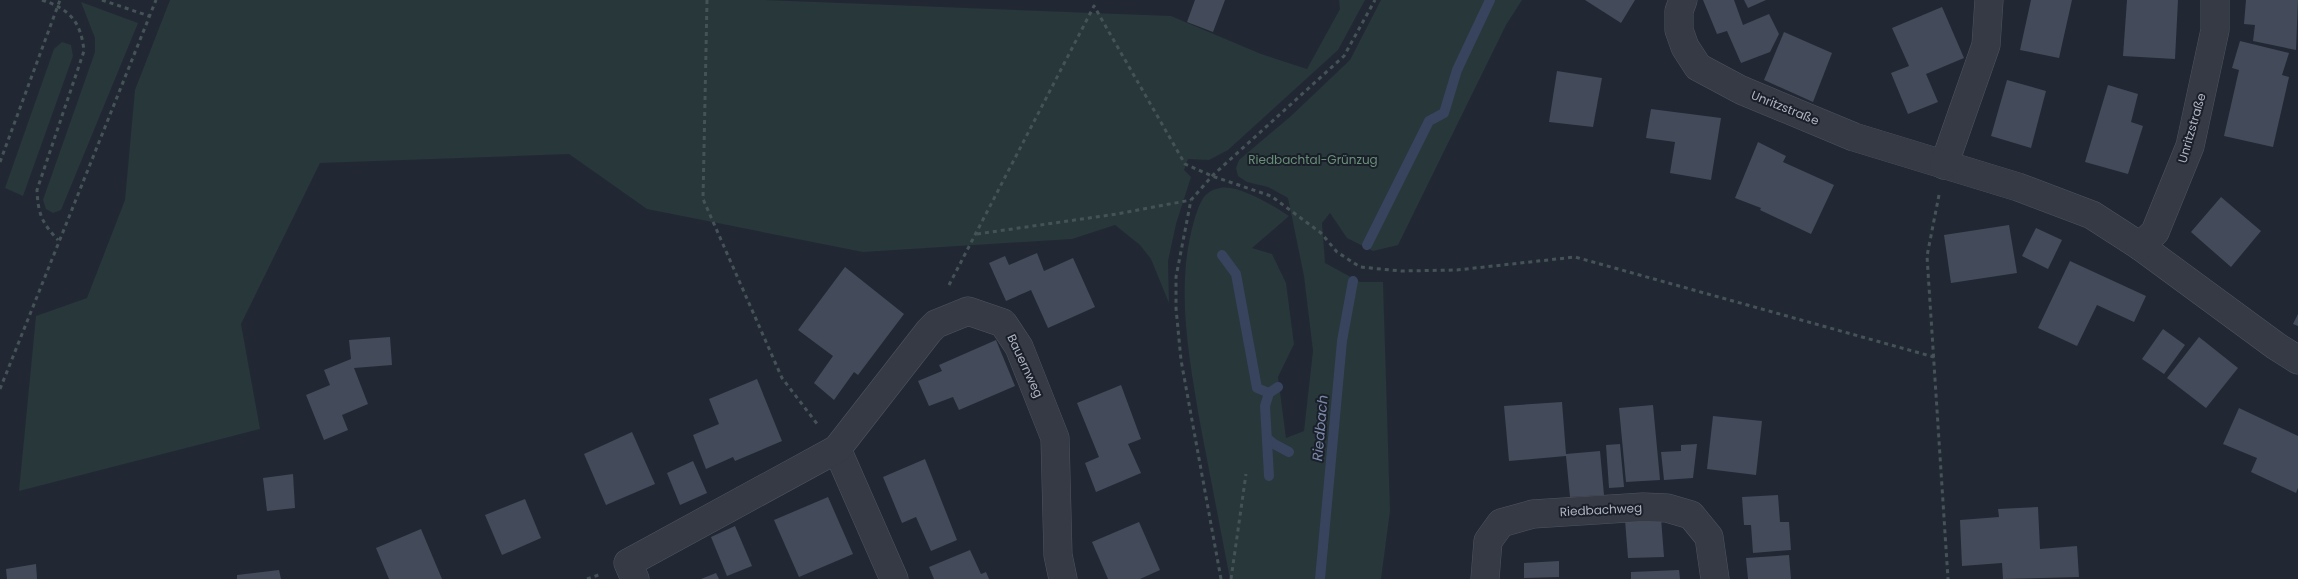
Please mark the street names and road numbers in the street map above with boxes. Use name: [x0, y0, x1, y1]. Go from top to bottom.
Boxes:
street label: Unritzstraße: [1749, 86, 1822, 129]
street label: Unritzstraße: [2173, 91, 2210, 165]
street label: Bauernweg: [1003, 331, 1048, 400]
street label: Riedbachweg: [1559, 499, 1643, 520]

